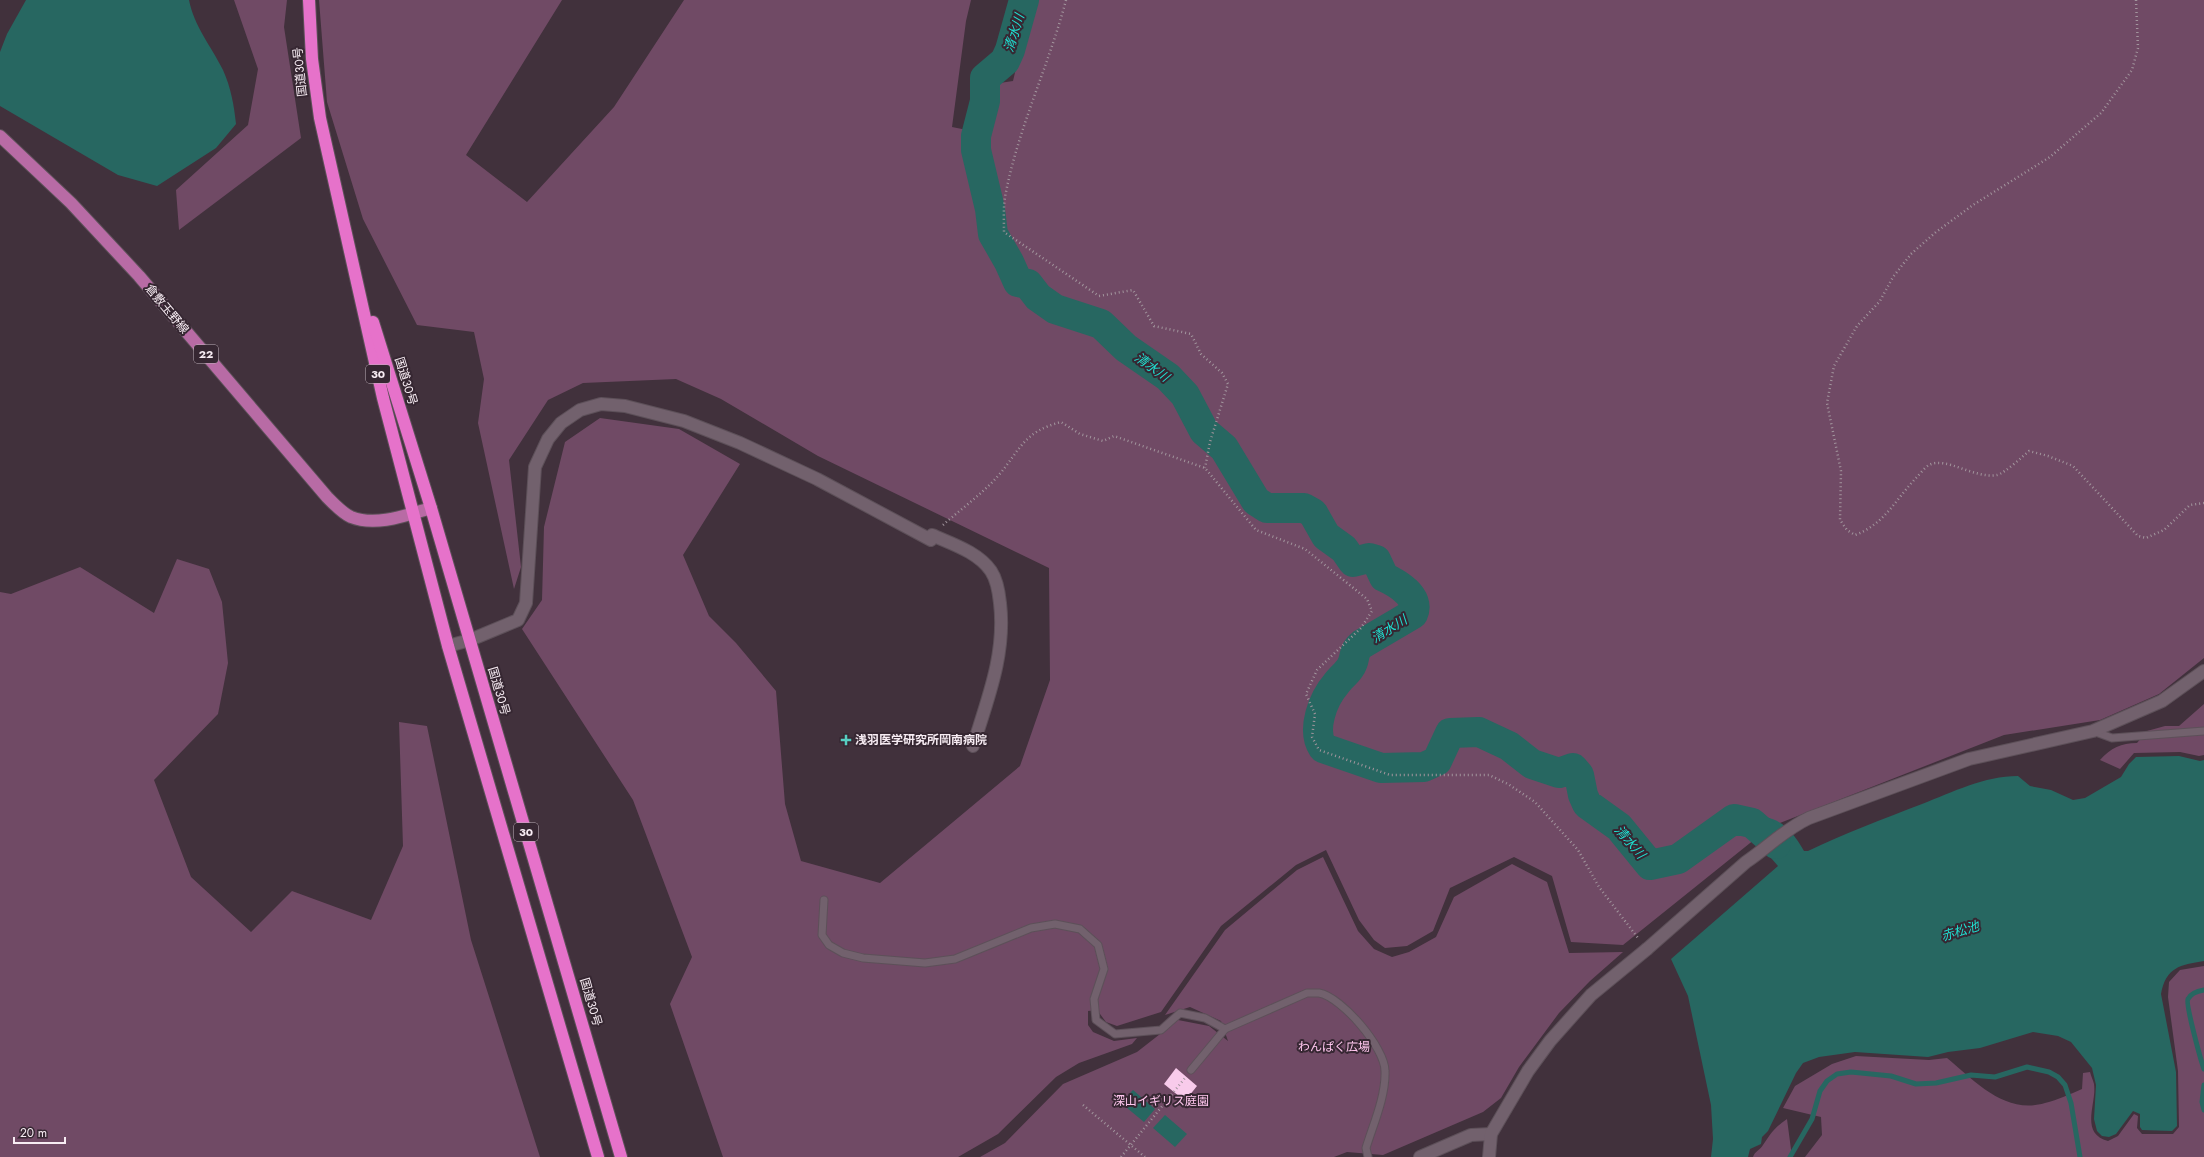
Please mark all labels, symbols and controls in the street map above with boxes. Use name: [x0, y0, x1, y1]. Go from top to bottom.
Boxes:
water label: 清水川: [999, 10, 1029, 54]
street label: 国道30号: [288, 46, 312, 98]
street label: 倉敷玉野線: [141, 280, 193, 338]
road number: 22: [194, 345, 218, 363]
water label: 清水川: [1131, 348, 1175, 387]
street label: 国道30号: [390, 355, 422, 407]
road number: 30: [366, 365, 390, 383]
water label: 清水川: [1367, 610, 1412, 647]
street label: 国道30号: [483, 665, 515, 717]
place label: 浅羽医学研究所岡南病院: [855, 731, 987, 749]
marker: 浅羽医学研究所岡南病院: [840, 734, 852, 746]
water label: 清水川: [1610, 821, 1651, 864]
road number: 30: [514, 823, 538, 841]
water label: 赤松池: [1939, 916, 1983, 946]
street label: 国道30号: [575, 976, 607, 1028]
park label: わんぱく広場: [1298, 1038, 1370, 1056]
park label: 深山イギリス庭園: [1113, 1092, 1209, 1110]
scale bar: [14, 1119, 65, 1145]
text: 20 m: [20, 1124, 47, 1142]

